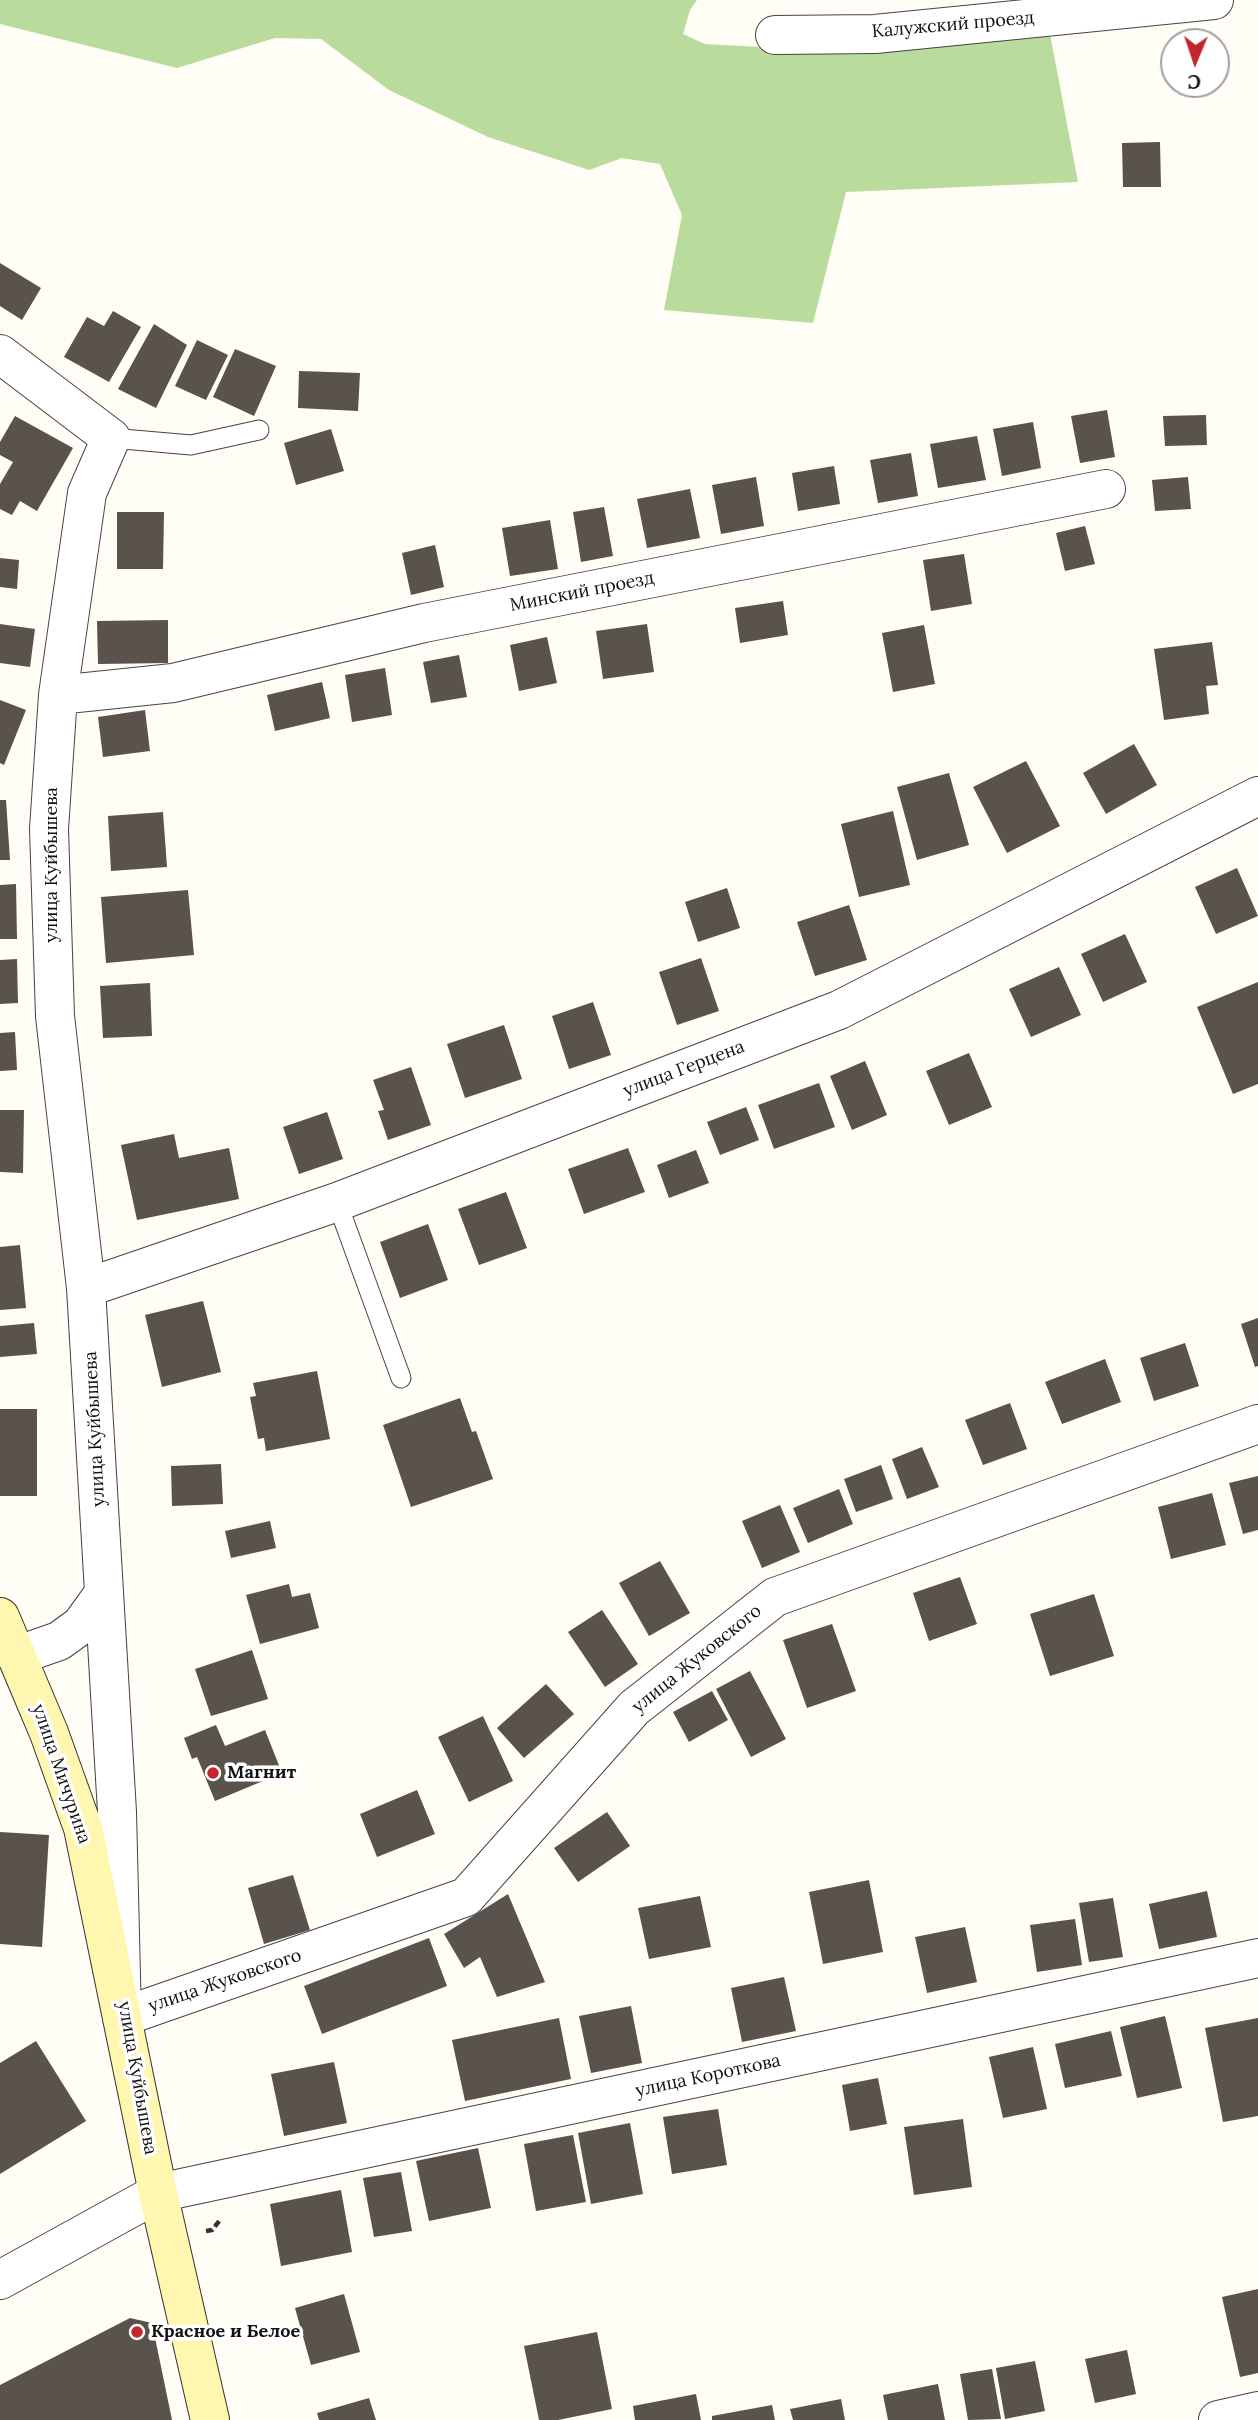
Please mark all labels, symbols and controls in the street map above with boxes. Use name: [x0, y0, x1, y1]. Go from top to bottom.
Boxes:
street label: Калужский проезд: [871, 7, 1035, 43]
north arrow: [1160, 28, 1230, 98]
text: С: [1187, 70, 1201, 94]
street label: Минский проезд: [508, 567, 656, 617]
street label: улица Куйбышева: [41, 787, 63, 943]
street label: улица Герцена: [620, 1036, 748, 1102]
street label: улица Куйбышева: [80, 1351, 110, 1507]
street label: улица Жуковского: [628, 1600, 766, 1718]
street label: улица Мичурина: [27, 1701, 95, 1847]
place label: Магнит: [227, 1762, 296, 1784]
marker: Магнит: [205, 1765, 221, 1781]
street label: улица Жуковского: [146, 1945, 304, 2017]
street label: улица Куйбышева: [113, 2000, 161, 2156]
street label: улица Короткова: [633, 2050, 783, 2102]
place label: Красное и Белое: [151, 2321, 300, 2343]
marker: Красное и Белое: [129, 2324, 145, 2340]

